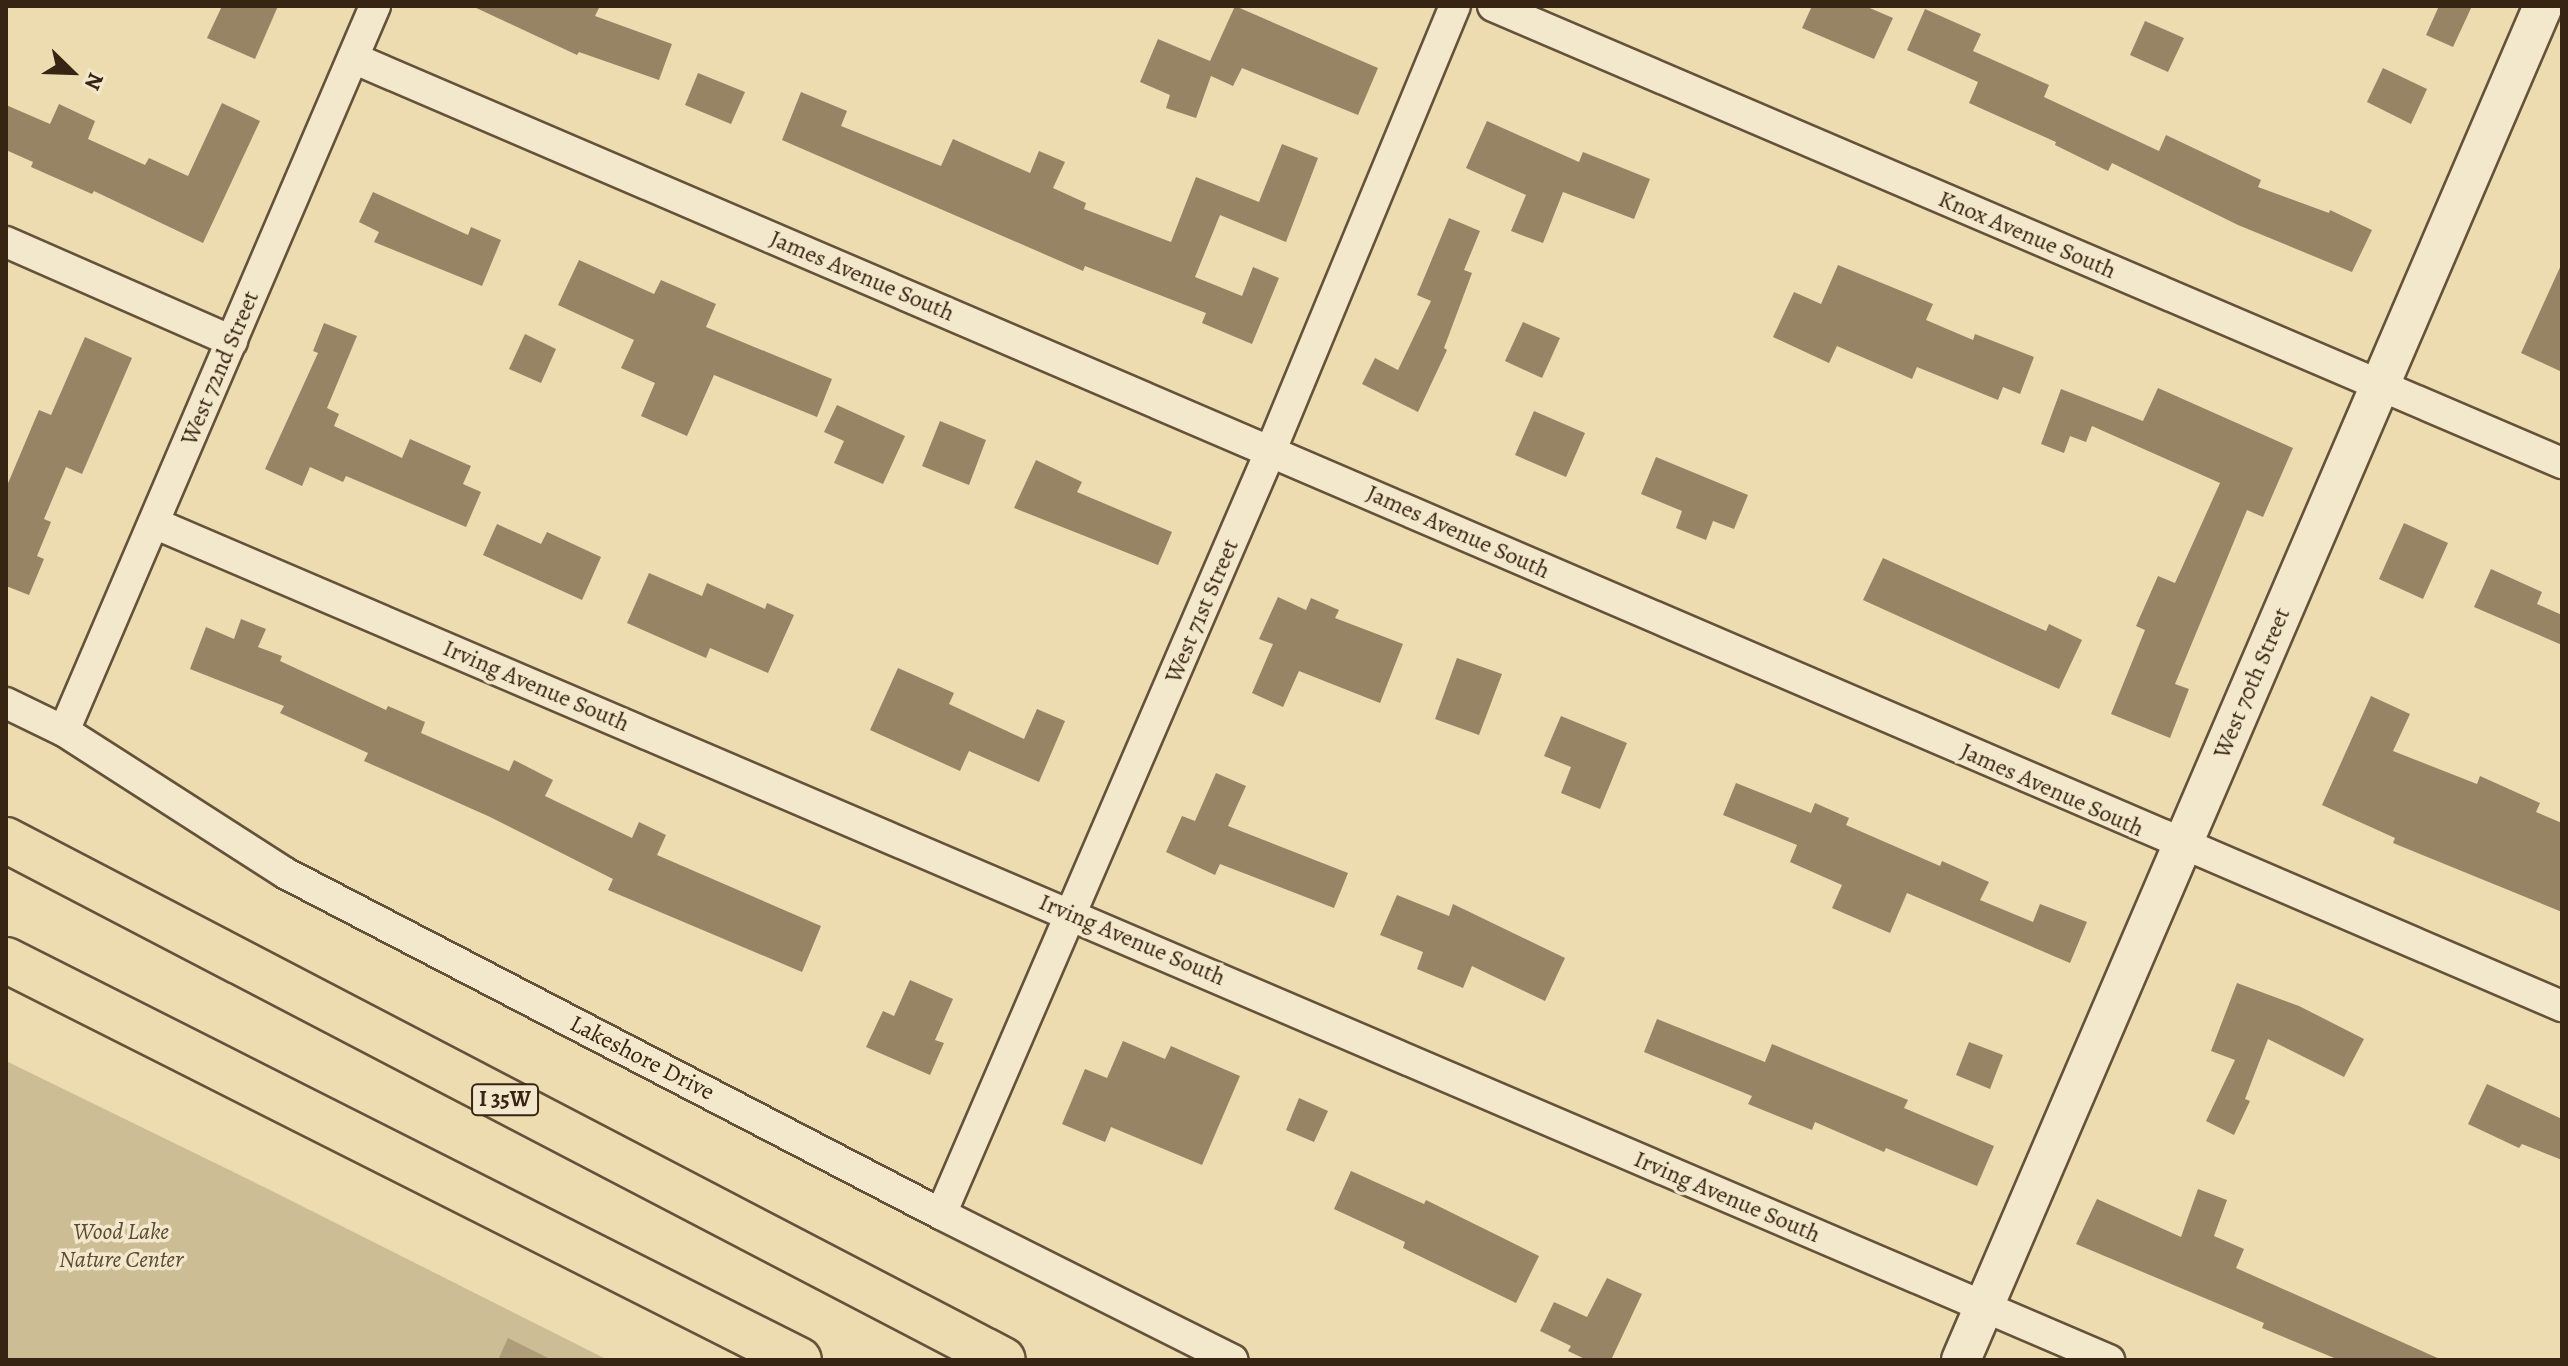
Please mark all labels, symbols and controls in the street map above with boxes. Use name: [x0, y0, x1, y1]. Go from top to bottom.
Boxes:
north arrow: [32, 32, 112, 112]
text: N: [77, 68, 111, 95]
street label: Knox Avenue South: [1934, 185, 2120, 285]
street label: James Avenue South: [765, 224, 959, 328]
street label: West 72nd Street: [175, 286, 265, 450]
street label: James Avenue South: [1362, 479, 1554, 585]
street label: West 71st Street: [1159, 535, 1245, 687]
street label: West 70th Street: [2207, 603, 2297, 763]
street label: Irving Avenue South: [439, 634, 633, 738]
street label: James Avenue South: [1956, 737, 2148, 843]
street label: Irving Avenue South: [1035, 888, 1229, 992]
street label: Lakeshore Drive: [565, 1009, 719, 1107]
road number: I 35W: [471, 1082, 539, 1118]
street label: Irving Avenue South: [1630, 1145, 1824, 1249]
park label: Wood Lake Nature Center: [59, 1218, 183, 1274]

